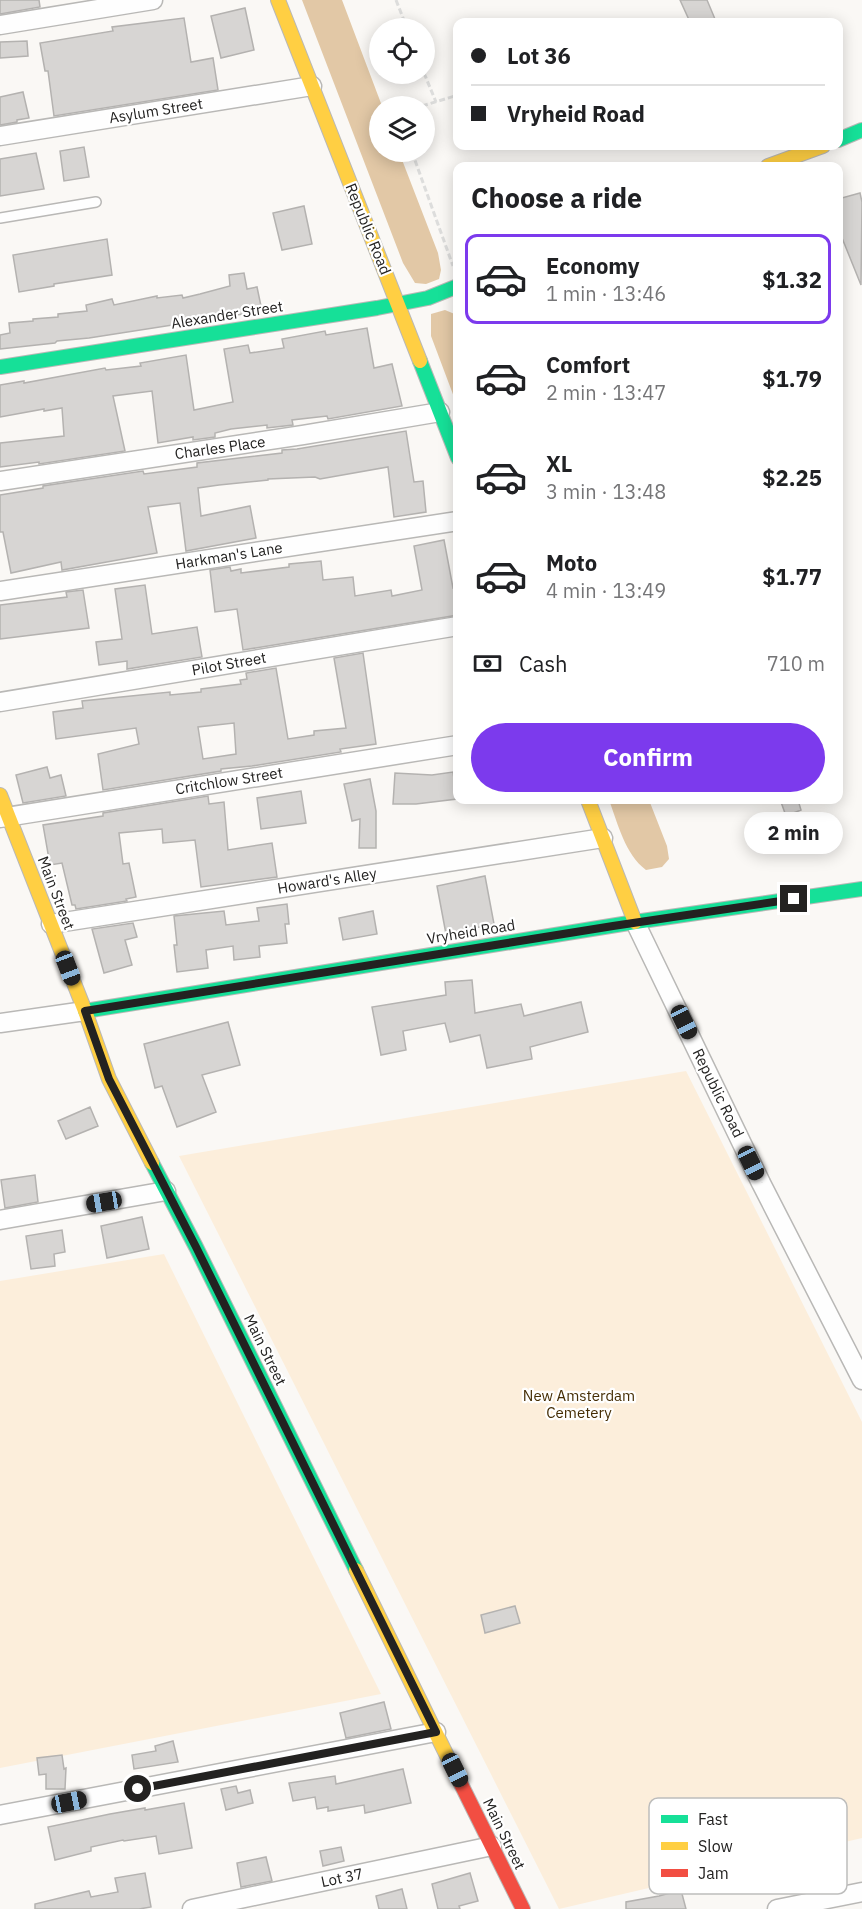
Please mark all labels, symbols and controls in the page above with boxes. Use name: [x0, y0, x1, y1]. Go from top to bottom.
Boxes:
map controls: [369, 18, 435, 162]
button: locate: [369, 18, 435, 84]
text: Lot 36: [507, 41, 571, 70]
street label: Asylum Street: [108, 94, 204, 127]
button: layers: [369, 96, 435, 162]
text: Vryheid Road: [507, 99, 645, 128]
street label: Republic Road: [341, 180, 395, 277]
text: Choose a ride: [471, 180, 642, 215]
text: Economy: [546, 251, 640, 280]
icon: car: [474, 252, 528, 306]
text: $1.32: [762, 265, 822, 294]
text: 1 min · 13:46: [546, 280, 666, 307]
street label: Alexander Street: [170, 296, 284, 333]
text: Comfort: [546, 350, 630, 379]
icon: car: [474, 351, 528, 405]
text: $1.79: [762, 364, 822, 393]
text: 2 min · 13:47: [546, 379, 666, 406]
street label: Charles Place: [173, 432, 267, 463]
text: XL: [546, 449, 572, 478]
icon: car: [474, 450, 528, 504]
text: $2.25: [762, 463, 822, 492]
text: 3 min · 13:48: [546, 478, 666, 505]
street label: Harkman's Lane: [174, 538, 284, 573]
text: Moto: [546, 548, 597, 577]
icon: car: [474, 549, 528, 603]
text: $1.77: [762, 562, 822, 591]
text: 4 min · 13:49: [546, 577, 666, 604]
icon: cash: [471, 647, 504, 680]
street label: Pilot Street: [190, 648, 268, 679]
text: Cash: [519, 649, 568, 678]
text: 710 m: [767, 650, 825, 677]
button: Confirm: [471, 723, 825, 792]
street label: Critchlow Street: [174, 763, 284, 798]
callout: 2 min: [744, 812, 844, 854]
text: 2 min: [767, 819, 820, 846]
street label: Main Street: [34, 853, 79, 932]
street label: Howard's Alley: [276, 863, 378, 898]
route end: [780, 885, 807, 912]
street label: Vryheid Road: [425, 915, 516, 948]
car: [53, 948, 83, 988]
car: [668, 1002, 700, 1042]
street label: Republic Road: [689, 1045, 748, 1141]
car: [735, 1143, 767, 1183]
car: [85, 1190, 123, 1214]
street label: Main Street: [240, 1311, 291, 1389]
park label: New Amsterdam Cemetery: [523, 1386, 635, 1422]
car: [439, 1750, 471, 1790]
route start: [124, 1775, 151, 1802]
car: [50, 1790, 88, 1814]
street label: Main Street: [479, 1795, 530, 1873]
legend: [649, 1798, 847, 1894]
text: Fast: [698, 1809, 728, 1829]
text: Slow: [698, 1836, 733, 1856]
text: Jam: [698, 1863, 729, 1883]
street label: Lot 37: [319, 1864, 365, 1891]

